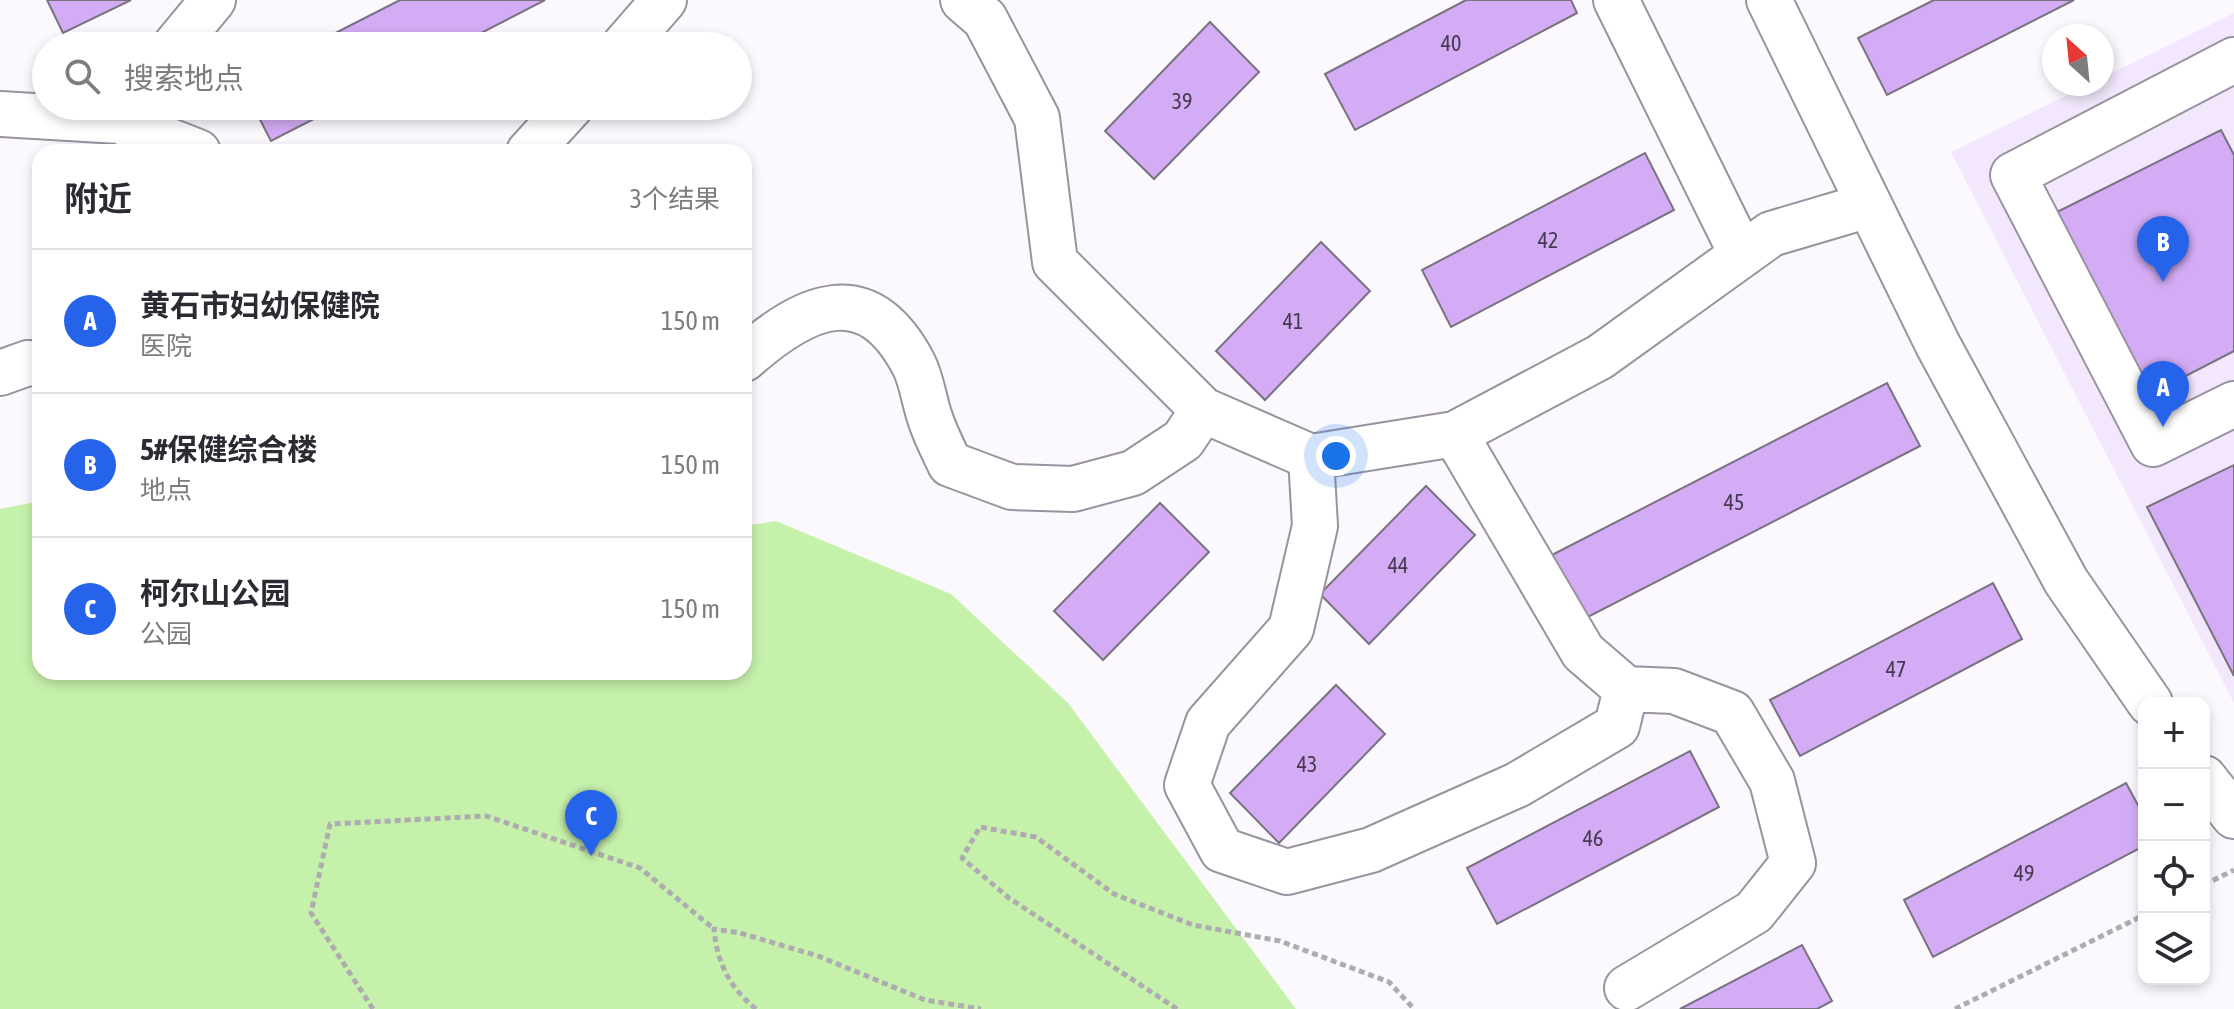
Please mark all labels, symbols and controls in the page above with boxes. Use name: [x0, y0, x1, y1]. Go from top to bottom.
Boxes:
north arrow: [2042, 24, 2114, 96]
house number: 40: [1441, 30, 1461, 56]
search box: [32, 32, 752, 120]
icon: search: [60, 54, 104, 98]
text: 搜索地点: [124, 61, 244, 95]
house number: 39: [1172, 88, 1192, 114]
text: 附近: [64, 179, 132, 218]
text: 3个结果: [630, 184, 720, 214]
pin: B: [2137, 216, 2189, 282]
house number: 42: [1538, 227, 1558, 253]
text: 黄石市妇幼保健院: [140, 288, 380, 322]
text: A: [84, 306, 96, 336]
text: 150 m: [661, 306, 720, 336]
house number: 41: [1283, 308, 1303, 334]
text: 医院: [140, 331, 192, 361]
pin: A: [2137, 361, 2189, 427]
text: 5#保健综合楼: [140, 432, 317, 466]
your location: [1316, 436, 1356, 476]
text: B: [84, 450, 96, 480]
text: 150 m: [661, 450, 720, 480]
text: 地点: [140, 475, 192, 505]
house number: 45: [1724, 489, 1744, 515]
house number: 44: [1388, 552, 1408, 578]
text: 柯尔山公园: [140, 576, 290, 610]
text: C: [84, 594, 96, 624]
text: 150 m: [661, 594, 720, 624]
text: 公园: [140, 619, 192, 649]
house number: 47: [1886, 656, 1906, 682]
map controls: [2138, 697, 2210, 985]
button: +: [2138, 697, 2210, 769]
house number: 43: [1297, 751, 1317, 777]
button: −: [2138, 769, 2210, 841]
pin: C: [565, 790, 617, 856]
house number: 46: [1583, 825, 1603, 851]
button: locate: [2138, 841, 2210, 913]
house number: 49: [2014, 860, 2034, 886]
button: layers: [2138, 913, 2210, 985]

